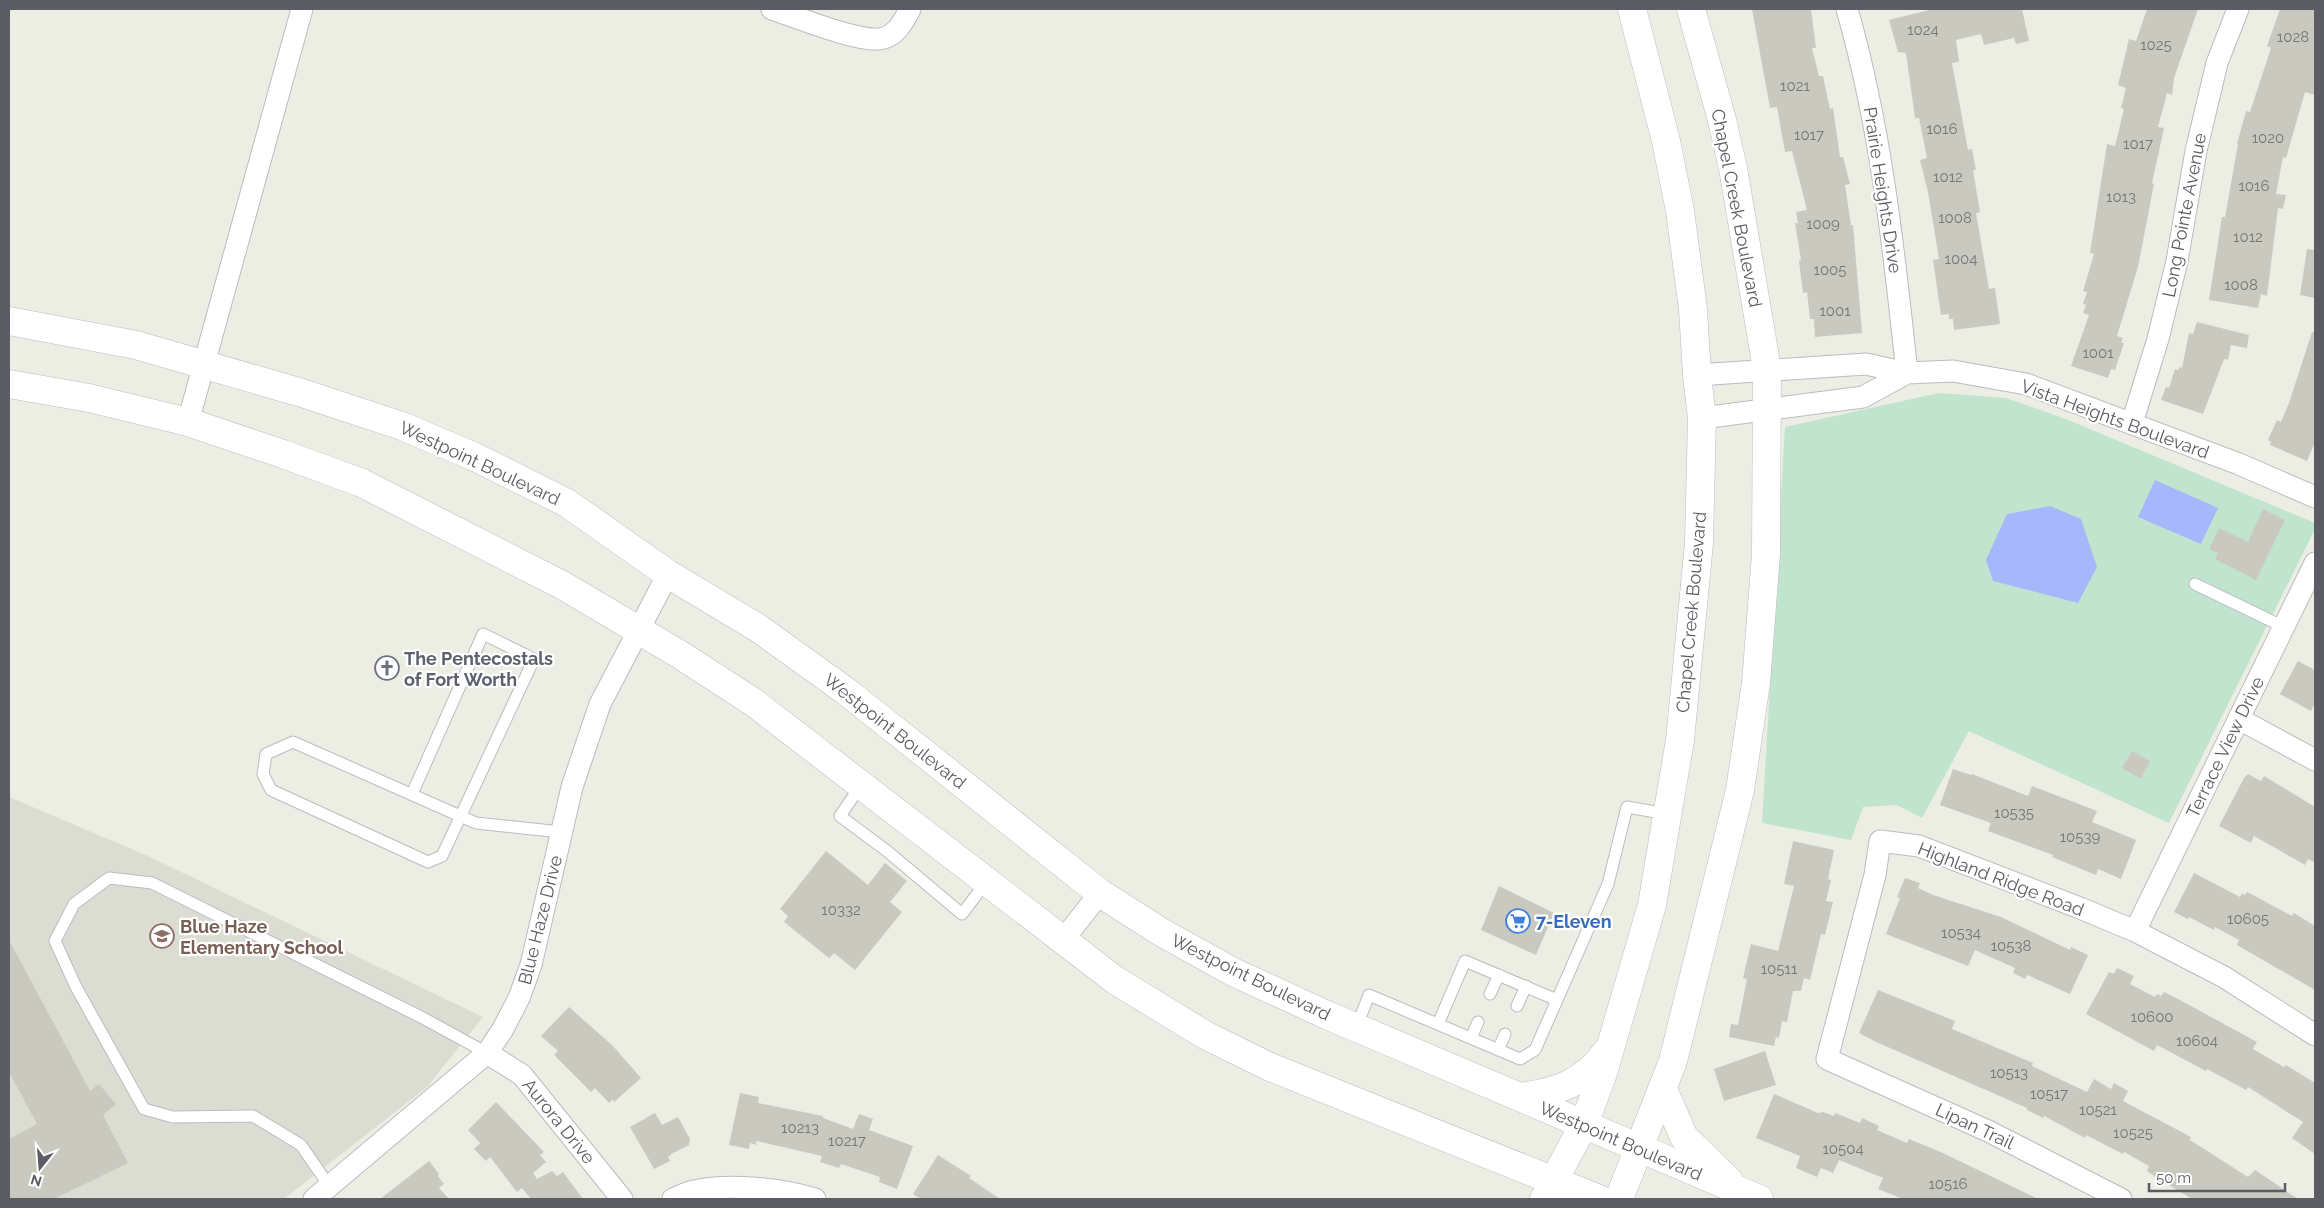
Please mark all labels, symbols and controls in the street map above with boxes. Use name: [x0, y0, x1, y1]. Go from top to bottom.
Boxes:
house number: 1024: [1907, 21, 1939, 39]
house number: 1028: [2277, 28, 2309, 46]
house number: 1025: [2140, 36, 2172, 54]
house number: 1021: [1780, 77, 1810, 95]
street label: Prairie Heights Drive: [1859, 105, 1907, 275]
street label: Chapel Creek Boulevard: [1707, 107, 1767, 309]
house number: 1016: [1926, 120, 1958, 138]
house number: 1017: [1794, 126, 1824, 144]
house number: 1020: [2252, 129, 2284, 147]
street label: Long Pointe Avenue: [2158, 131, 2210, 299]
house number: 1017: [2123, 135, 2153, 153]
house number: 1012: [1933, 168, 1963, 186]
house number: 1016: [2238, 177, 2270, 195]
house number: 1013: [2106, 188, 2136, 206]
house number: 1008: [1938, 209, 1972, 227]
house number: 1009: [1806, 215, 1840, 233]
house number: 1012: [2233, 228, 2263, 246]
house number: 1004: [1945, 250, 1977, 268]
house number: 1005: [1814, 261, 1846, 279]
house number: 1008: [2224, 276, 2258, 294]
house number: 1001: [1819, 302, 1851, 320]
house number: 1001: [2082, 344, 2114, 362]
street label: Vista Heights Boulevard: [2018, 375, 2212, 463]
street label: Westpoint Boulevard: [396, 417, 564, 509]
street label: Chapel Creek Boulevard: [1672, 511, 1710, 713]
place label: The Pentecostals of Fort Worth: [404, 648, 553, 690]
church icon: The Pentecostals of Fort Worth: [374, 655, 400, 681]
street label: Westpoint Boulevard: [820, 669, 970, 793]
street label: Terrace View Drive: [2182, 673, 2268, 821]
house number: 10535: [1994, 804, 2034, 822]
house number: 10539: [2060, 828, 2100, 846]
street label: Highland Ridge Road: [1915, 838, 2087, 920]
street label: Blue Haze Drive: [514, 853, 566, 987]
house number: 10332: [821, 901, 861, 919]
supermarket icon: 7-Eleven: [1505, 908, 1531, 934]
house number: 10605: [2227, 910, 2269, 928]
place label: 7-Eleven: [1536, 911, 1612, 932]
place label: Blue Haze Elementary School: [180, 916, 344, 958]
school or university icon: Blue Haze Elementary School: [149, 923, 175, 949]
house number: 10534: [1941, 924, 1981, 942]
street label: Westpoint Boulevard: [1168, 929, 1334, 1025]
house number: 10538: [1991, 937, 2031, 955]
house number: 10511: [1761, 960, 1798, 978]
house number: 10600: [2130, 1008, 2174, 1026]
house number: 10604: [2176, 1032, 2218, 1050]
house number: 10513: [1990, 1064, 2028, 1082]
street label: Aurora Drive: [518, 1074, 600, 1168]
house number: 10517: [2030, 1085, 2068, 1103]
street label: Westpoint Boulevard: [1536, 1097, 1706, 1185]
street label: Lipan Trail: [1932, 1099, 2018, 1153]
house number: 10521: [2079, 1101, 2118, 1119]
house number: 10213: [781, 1119, 819, 1137]
house number: 10525: [2113, 1124, 2153, 1142]
house number: 10217: [828, 1132, 866, 1150]
house number: 10504: [1822, 1140, 1864, 1158]
north arrow: [15, 1143, 65, 1193]
scale bar: [2149, 1160, 2285, 1192]
text: 50 m: [2156, 1169, 2191, 1187]
text: N: [29, 1171, 44, 1190]
house number: 10516: [1928, 1175, 1968, 1193]

